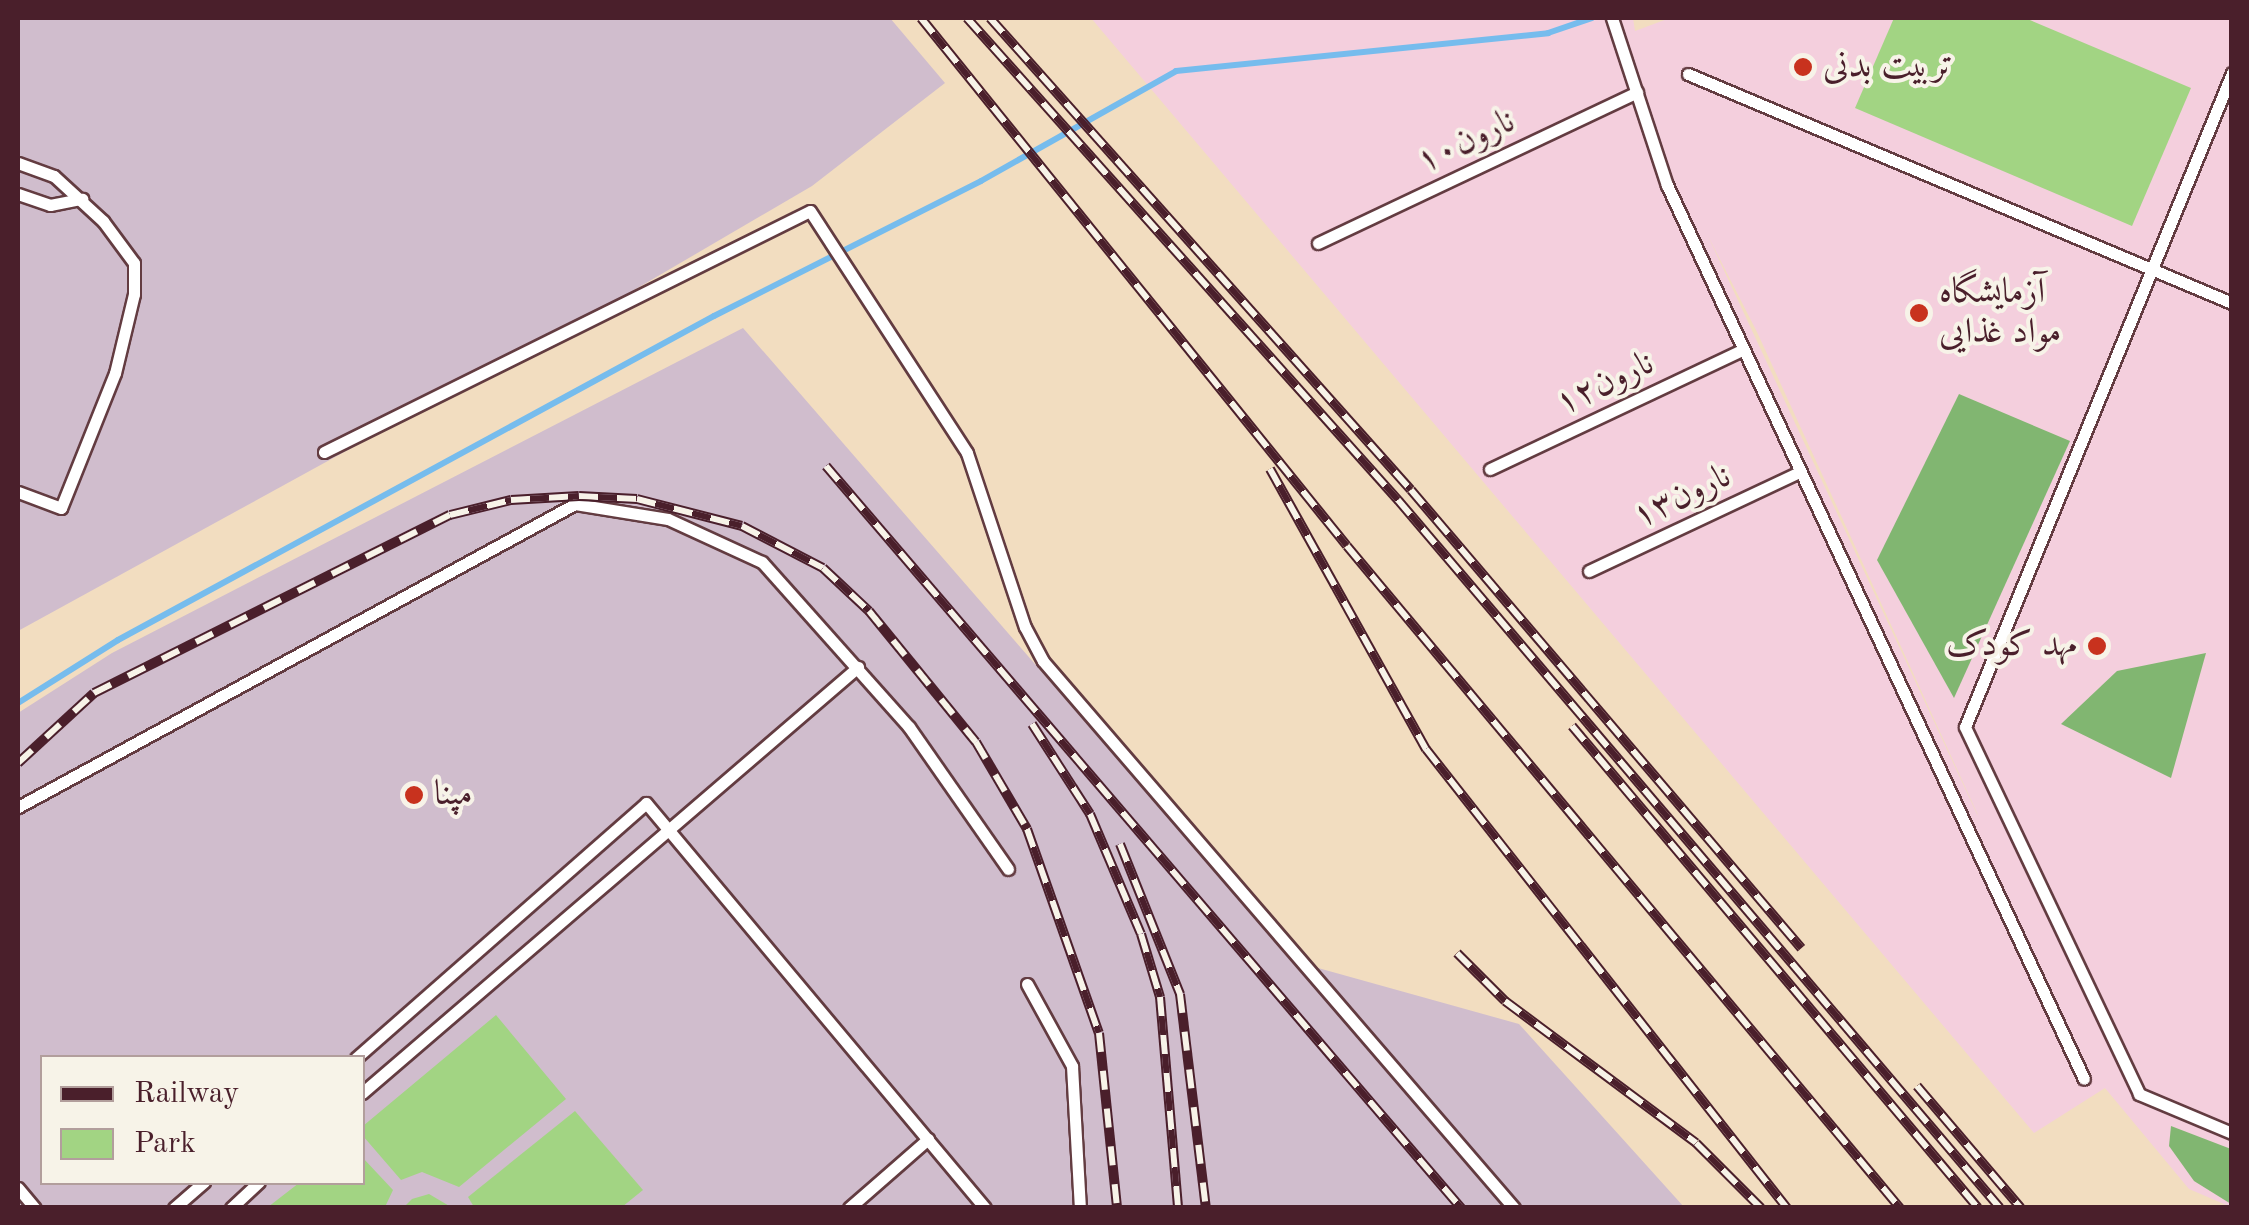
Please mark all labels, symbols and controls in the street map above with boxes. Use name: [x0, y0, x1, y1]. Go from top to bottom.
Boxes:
place label: تربیت بدنی: [1823, 46, 1953, 88]
marker: تربیت بدنی: [1792, 56, 1814, 78]
street label: نارون۱۰: [1410, 101, 1522, 183]
place label: آزمایشگاه مواد غذایی: [1939, 272, 2061, 354]
marker: آزمایشگاه مواد غذایی: [1908, 302, 1930, 324]
street label: نارون۱۲: [1549, 343, 1661, 425]
street label: نارون۱۳: [1626, 456, 1738, 538]
place label: مهد کودک: [1946, 625, 2077, 667]
marker: مهد کودک: [2086, 635, 2108, 657]
place label: مپنا: [434, 774, 473, 816]
marker: مپنا: [403, 784, 425, 806]
legend: [40, 1055, 365, 1185]
text: Railway: [134, 1079, 239, 1109]
text: Park: [134, 1129, 196, 1159]

